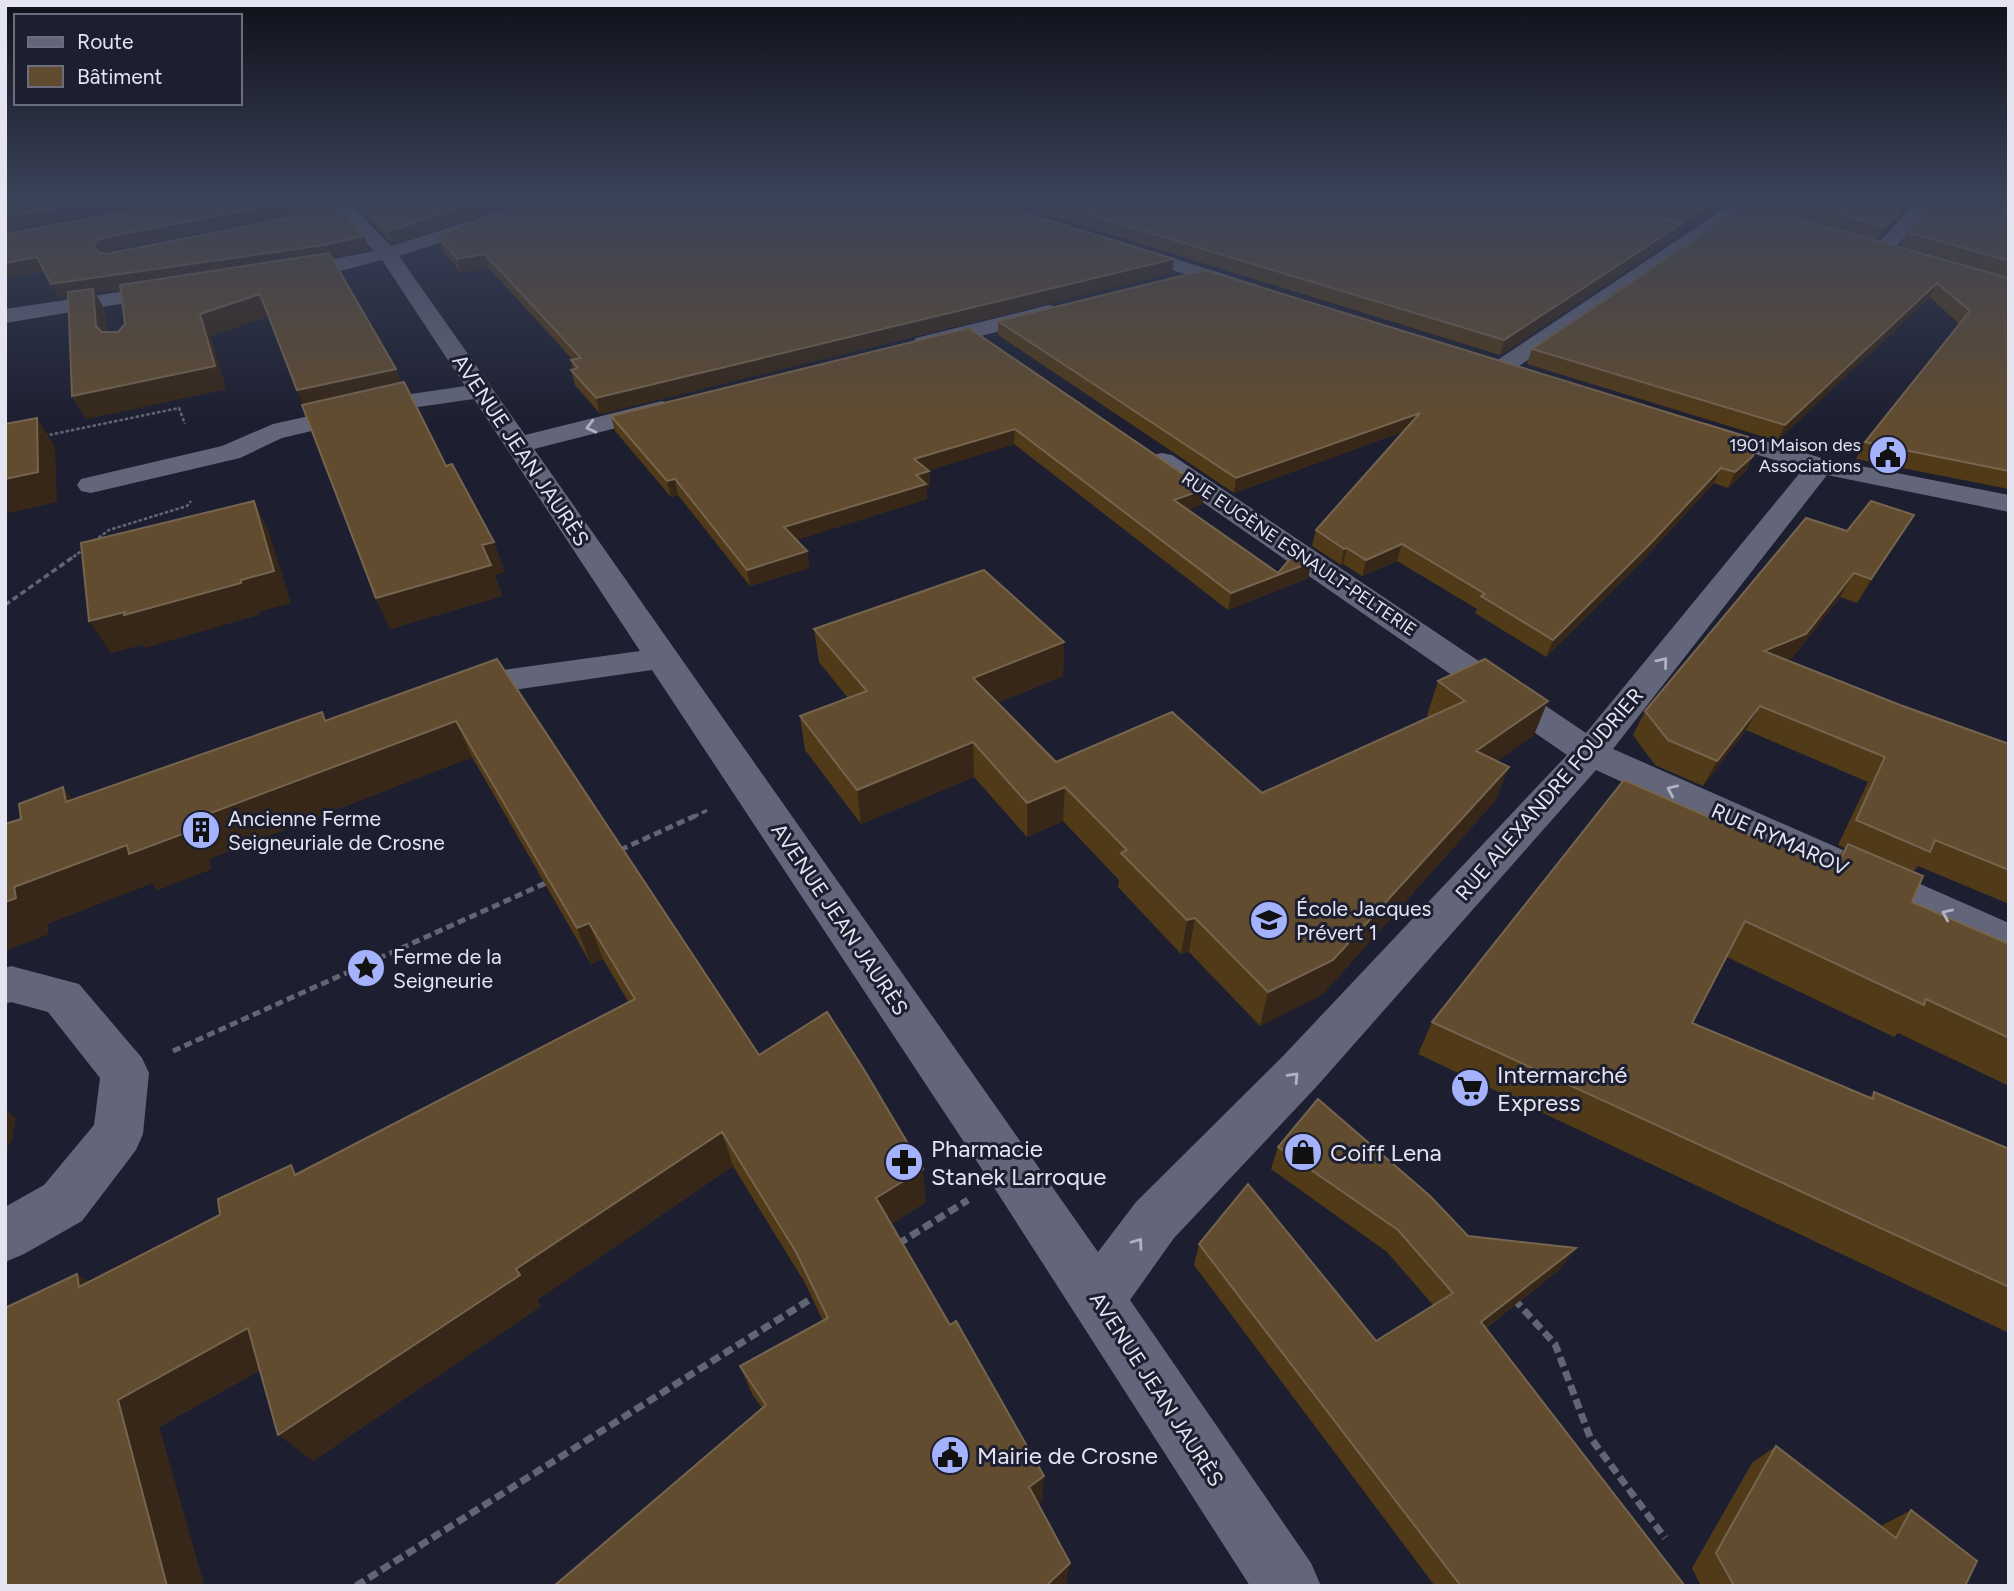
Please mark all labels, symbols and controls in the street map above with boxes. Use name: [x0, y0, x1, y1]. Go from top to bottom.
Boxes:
legend: [14, 14, 242, 105]
text: Route: [77, 29, 133, 54]
text: Bâtiment: [77, 64, 162, 89]
street label: AVENUE JEAN JAURÈS: [447, 349, 595, 551]
one-way arrow: [585, 419, 597, 433]
place label: 1901 Maison des Associations: [1729, 434, 1861, 477]
public building icon: 1901 Maison des Associations: [1867, 434, 1909, 476]
street label: RUE EUGÈNE ESNAULT-PELTERIE: [1177, 467, 1421, 641]
one-way arrow: [1655, 657, 1668, 669]
street label: RUE ALEXANDRE FOUDRIER: [1450, 683, 1648, 905]
one-way arrow: [1667, 784, 1679, 798]
street label: RUE RYMAROV: [1708, 798, 1853, 881]
place label: Ancienne Ferme Seigneuriale de Crosne: [228, 806, 445, 855]
building icon: Ancienne Ferme Seigneuriale de Crosne: [180, 809, 222, 851]
street label: AVENUE JEAN JAURÈS: [766, 818, 914, 1020]
place label: École Jacques Prévert 1: [1296, 896, 1431, 945]
school or university icon: École Jacques Prévert 1: [1248, 899, 1290, 941]
one-way arrow: [1941, 908, 1954, 922]
place label: Ferme de la Seigneurie: [393, 944, 502, 993]
place icon: Ferme de la Seigneurie: [345, 947, 387, 989]
place label: Intermarché Express: [1497, 1060, 1627, 1117]
supermarket icon: Intermarché Express: [1449, 1067, 1491, 1109]
one-way arrow: [1286, 1073, 1299, 1086]
shop icon: Coiff Lena: [1282, 1131, 1324, 1173]
place label: Pharmacie Stanek Larroque: [931, 1134, 1106, 1191]
place label: Coiff Lena: [1330, 1138, 1442, 1167]
pharmacy icon: Pharmacie Stanek Larroque: [883, 1141, 925, 1183]
one-way arrow: [1130, 1238, 1142, 1250]
street label: AVENUE JEAN JAURÈS: [1085, 1287, 1229, 1491]
public building icon: Mairie de Crosne: [929, 1434, 971, 1476]
place label: Mairie de Crosne: [977, 1441, 1158, 1470]

